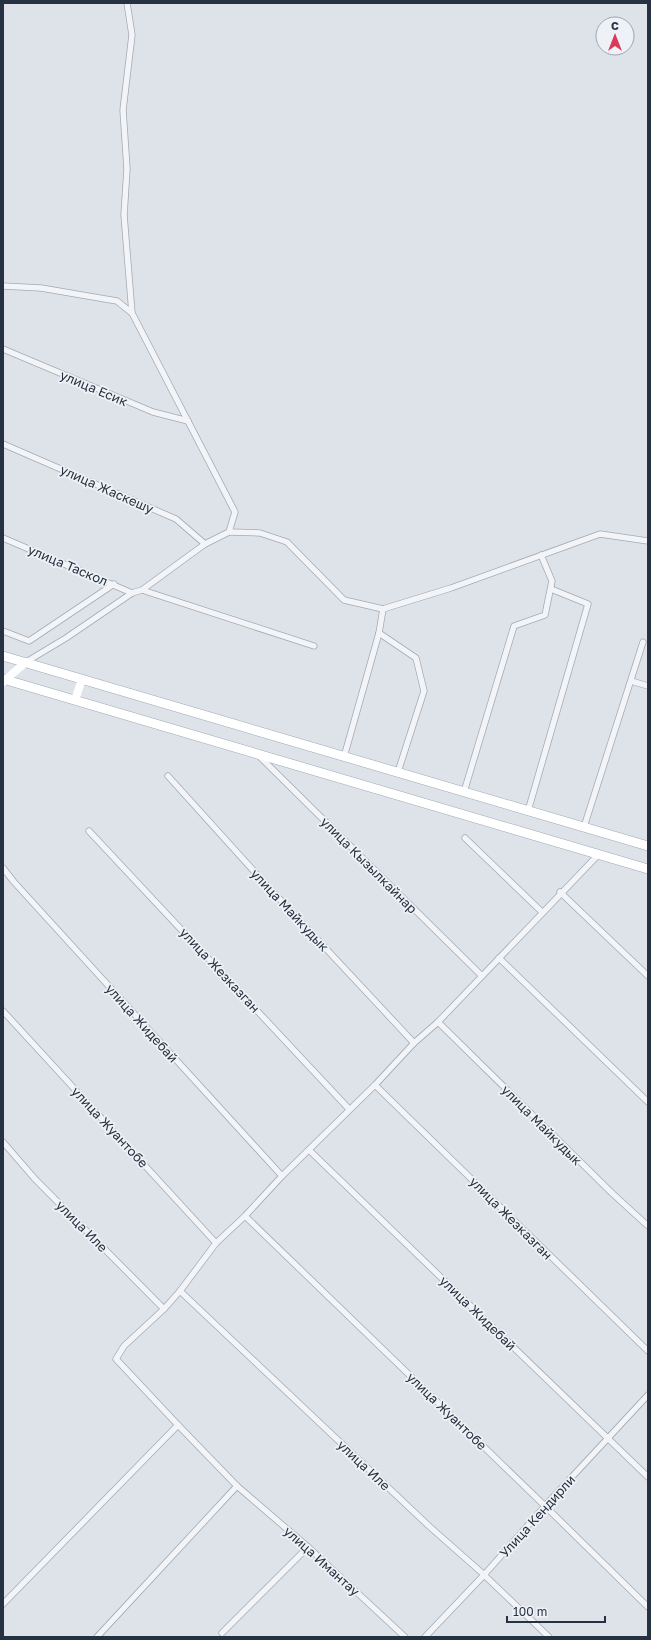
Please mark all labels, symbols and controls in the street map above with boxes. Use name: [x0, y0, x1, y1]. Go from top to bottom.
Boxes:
north arrow: [595, 16, 635, 56]
text: С: [611, 19, 619, 32]
street label: улица Есик: [58, 367, 131, 410]
street label: улица Жаскешу: [58, 461, 157, 517]
street label: улица Таскол: [26, 541, 110, 589]
street label: улица Кызылкайнар: [317, 813, 421, 917]
street label: улица Майкудык: [248, 865, 333, 955]
street label: улица Жезказган: [176, 924, 264, 1016]
street label: улица Жидебай: [103, 980, 181, 1066]
street label: улица Майкудык: [498, 1081, 586, 1169]
street label: улица Жуантобе: [68, 1083, 152, 1171]
street label: улица Жезказган: [466, 1173, 556, 1263]
street label: улица Иле: [53, 1197, 111, 1255]
street label: улица Жидебай: [436, 1272, 520, 1354]
street label: улица Жуантобе: [404, 1369, 490, 1453]
street label: улица Иле: [334, 1437, 394, 1493]
street label: Улица Кендирли: [496, 1471, 578, 1561]
street label: улица Имантау: [281, 1523, 364, 1600]
scale bar: [507, 1598, 605, 1624]
text: 100 m: [513, 1604, 547, 1619]

